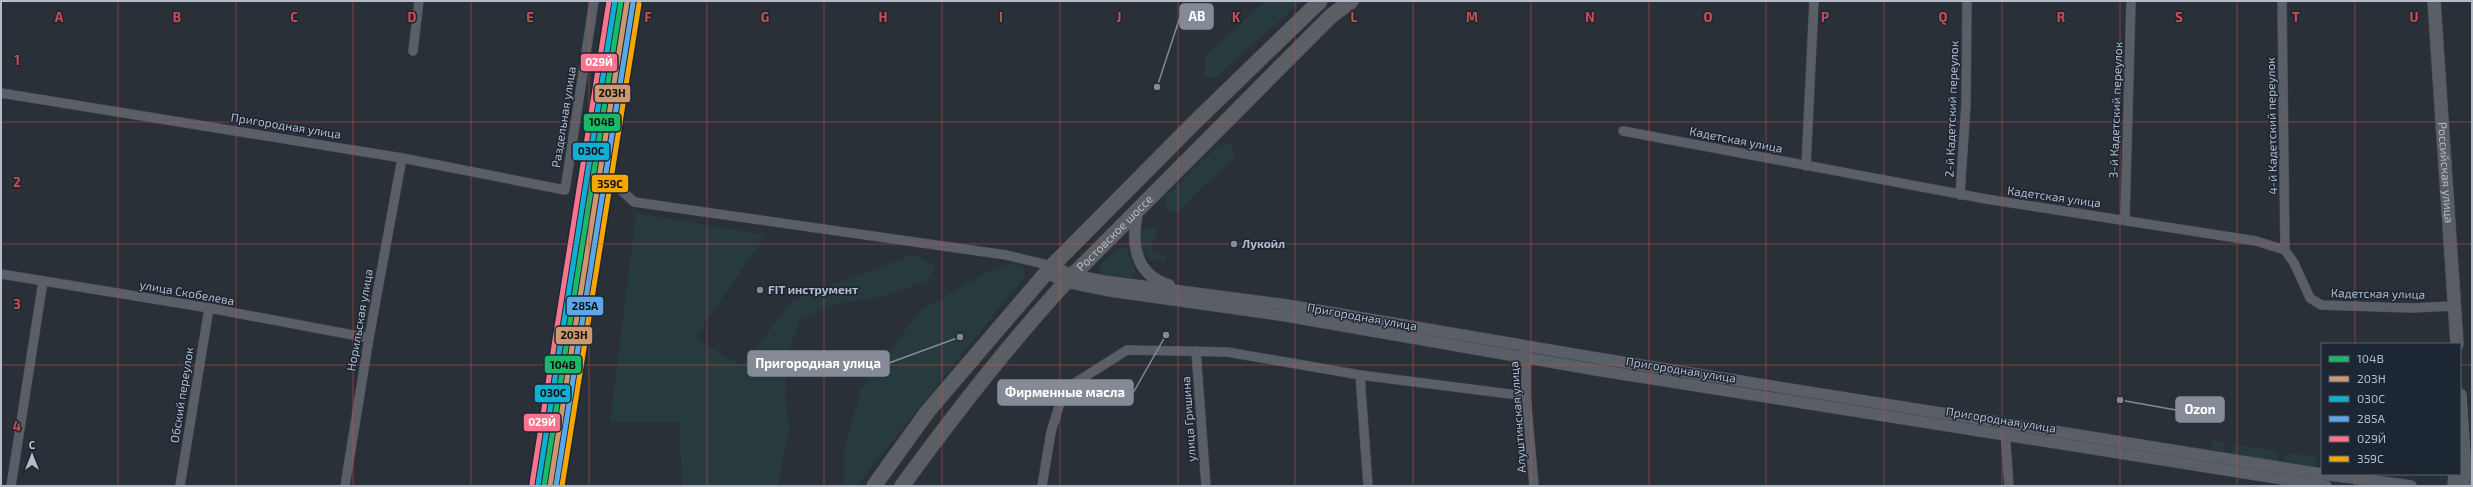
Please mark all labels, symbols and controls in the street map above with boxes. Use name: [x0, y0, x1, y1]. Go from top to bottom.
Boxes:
callout: АВ: [1180, 4, 1213, 29]
text: АВ: [1189, 8, 1205, 24]
text: A: [55, 9, 64, 25]
text: B: [173, 9, 181, 25]
text: C: [290, 9, 298, 25]
text: D: [408, 9, 417, 25]
text: E: [526, 9, 534, 25]
text: F: [644, 9, 652, 25]
text: G: [761, 9, 769, 25]
text: H: [879, 9, 888, 25]
text: I: [999, 9, 1003, 25]
text: J: [1117, 9, 1121, 25]
text: K: [1232, 9, 1241, 25]
text: L: [1351, 9, 1358, 25]
text: M: [1466, 9, 1478, 25]
text: N: [1585, 9, 1595, 25]
text: O: [1704, 9, 1713, 25]
text: P: [1821, 9, 1829, 25]
text: Q: [1939, 9, 1948, 26]
text: R: [2057, 9, 2066, 25]
text: S: [2175, 9, 2183, 25]
text: T: [2292, 9, 2300, 25]
text: U: [2410, 9, 2419, 25]
street label: 2-й Кадетский переулок: [1942, 40, 1961, 178]
street label: 3-й Кадетский переулок: [2106, 41, 2125, 178]
text: 1: [14, 52, 20, 68]
line badge: 029Й: [580, 53, 618, 72]
text: 029Й: [585, 55, 613, 68]
street label: 4-й Кадетский переулок: [2263, 57, 2280, 195]
street label: Раздельная улица: [548, 65, 579, 169]
line badge: 203Н: [594, 84, 631, 103]
text: 203Н: [598, 86, 626, 99]
street label: Пригородная улица: [230, 109, 342, 142]
line badge: 104В: [583, 113, 621, 132]
text: 104В: [589, 115, 615, 128]
street label: Российская улица: [2436, 121, 2457, 224]
street label: Кадетская улица: [1688, 123, 1784, 156]
line badge: 030C: [572, 142, 610, 161]
text: 030C: [578, 144, 605, 157]
text: 2: [13, 174, 21, 190]
line badge: 359С: [591, 174, 629, 193]
text: 359С: [597, 177, 623, 190]
street label: Кадетская улица: [2006, 183, 2102, 211]
street label: Ростовское шоссе: [1073, 191, 1155, 273]
place label: Лукойл: [1242, 236, 1285, 250]
marker: Лукойл: [1229, 239, 1239, 249]
street label: Норильская улица: [343, 268, 376, 372]
street label: улица Скобелева: [138, 277, 236, 308]
place label: FIT инструмент: [768, 282, 858, 296]
marker: FIT инструмент: [755, 285, 765, 295]
street label: Кадетская улица: [2331, 285, 2425, 302]
text: 3: [13, 296, 21, 312]
line badge: 285А: [566, 296, 604, 316]
text: 285А: [572, 299, 599, 312]
street label: Пригородная улица: [1306, 299, 1418, 334]
line badge: 203Н: [555, 326, 593, 345]
text: 203Н: [560, 328, 588, 341]
legend: [2321, 343, 2461, 475]
street label: Обский переулок: [167, 345, 197, 444]
callout: Пригородная улица: [748, 351, 889, 376]
text: 104В: [2357, 351, 2384, 365]
street label: Пригородная улица: [1625, 353, 1737, 386]
line badge: 104В: [544, 355, 582, 374]
text: Пригородная улица: [755, 355, 881, 371]
text: 104В: [550, 358, 576, 371]
street label: Алуштинская улица: [1506, 361, 1529, 473]
text: 203Н: [2357, 371, 2386, 385]
street label: улица Гришина: [1178, 376, 1199, 462]
callout: Фирменные масла: [998, 380, 1133, 405]
line badge: 030C: [534, 384, 571, 403]
text: Фирменные масла: [1005, 384, 1125, 400]
text: 030C: [540, 386, 567, 399]
text: 030C: [2357, 391, 2385, 405]
callout: Ozon: [2176, 397, 2224, 422]
text: Ozon: [2184, 401, 2216, 417]
street label: Пригородная улица: [1945, 403, 2057, 436]
text: 285А: [2357, 411, 2385, 425]
line badge: 029Й: [523, 413, 561, 432]
text: 029Й: [528, 415, 556, 428]
text: 4: [13, 418, 21, 434]
text: 029Й: [2357, 431, 2386, 445]
north arrow: [12, 435, 52, 475]
text: С: [29, 438, 36, 451]
text: 359С: [2357, 451, 2384, 465]

